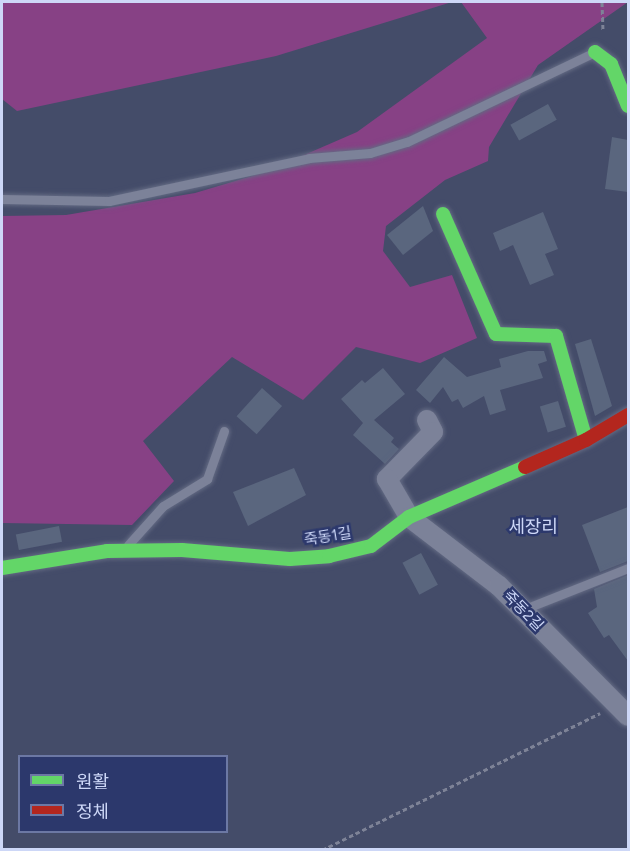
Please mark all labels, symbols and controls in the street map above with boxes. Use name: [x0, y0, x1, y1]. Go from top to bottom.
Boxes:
district label: 세장리: [508, 516, 558, 538]
street label: 죽동1길: [303, 524, 353, 550]
street label: 죽동2길: [499, 587, 547, 635]
legend: [18, 755, 228, 833]
text: 원활: [76, 771, 109, 793]
text: 정체: [76, 801, 109, 823]

